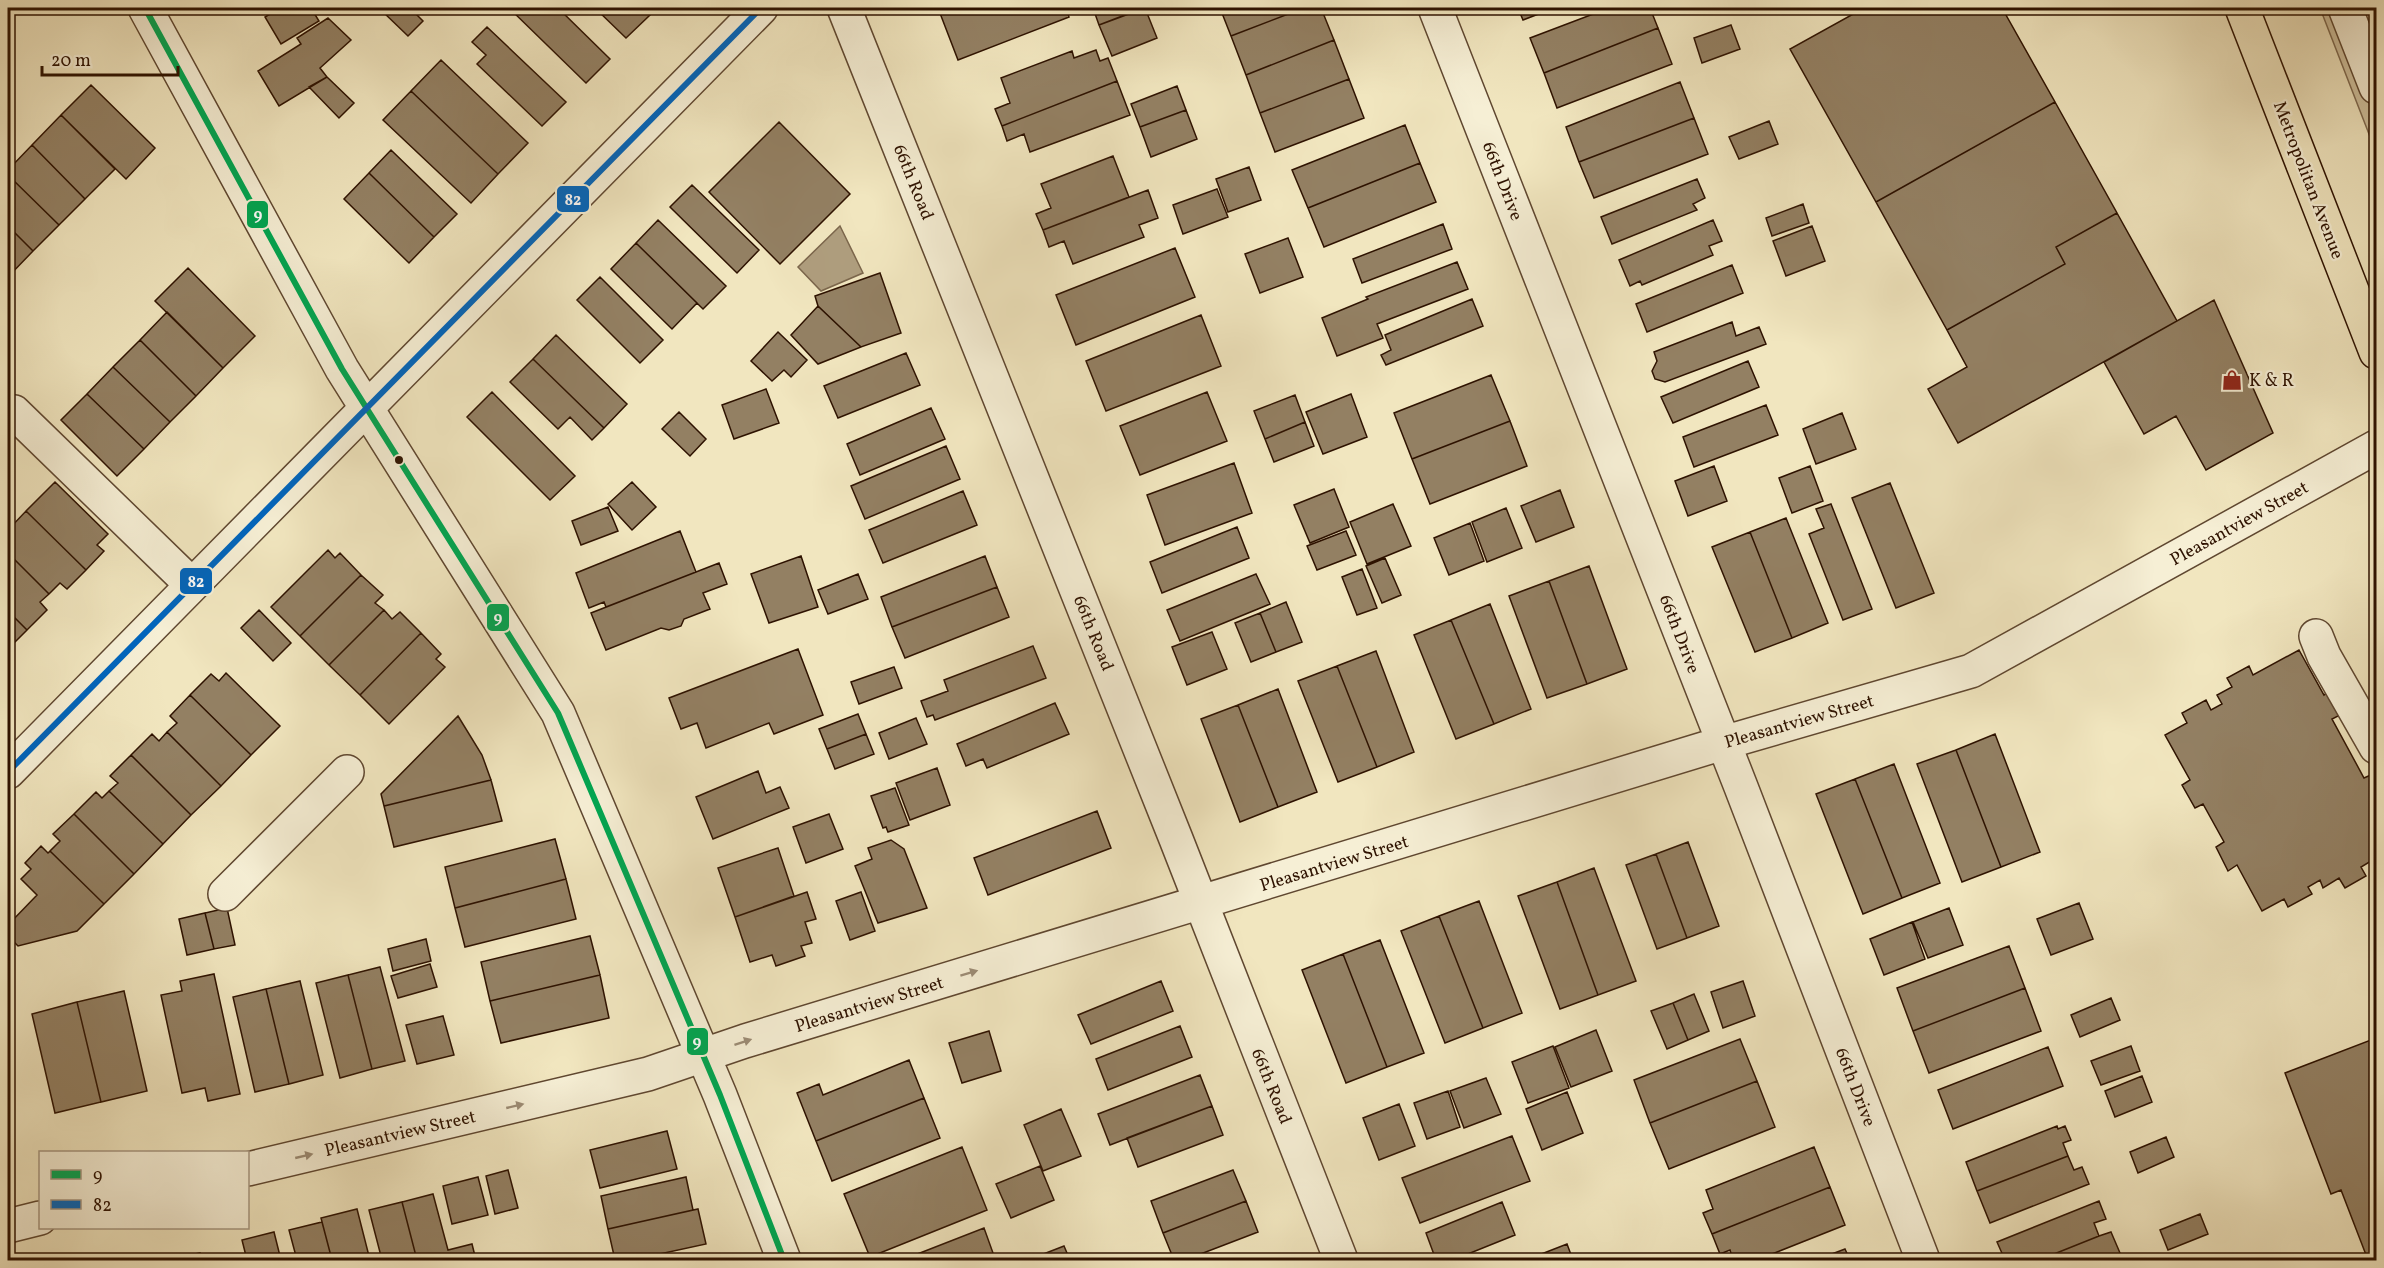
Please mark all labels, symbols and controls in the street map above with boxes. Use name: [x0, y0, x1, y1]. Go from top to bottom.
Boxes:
scale bar: [42, 39, 178, 77]
text: 20 m: [51, 49, 91, 74]
street label: Metropolitan Avenue: [2266, 98, 2349, 263]
street label: 66th Drive: [1475, 138, 1528, 225]
street label: 66th Road: [886, 141, 939, 224]
line badge: 82: [556, 185, 590, 213]
text: 82: [565, 190, 581, 212]
line badge: 9: [246, 200, 269, 229]
text: 9: [254, 205, 263, 227]
shop icon: K & R: [2220, 368, 2244, 392]
place label: K & R: [2249, 369, 2294, 394]
unlabelled marker: [393, 454, 405, 466]
street label: Pleasantview Street: [2166, 476, 2313, 573]
line badge: 82: [179, 567, 213, 595]
text: 82: [188, 572, 204, 594]
street label: 66th Drive: [1652, 591, 1705, 678]
street label: 66th Road: [1066, 592, 1119, 675]
line badge: 9: [486, 603, 510, 632]
text: 9: [494, 608, 503, 630]
street label: Pleasantview Street: [1722, 689, 1877, 756]
street label: Pleasantview Street: [1257, 830, 1412, 899]
one-way arrow: [961, 968, 979, 978]
street label: Pleasantview Street: [792, 971, 947, 1040]
line badge: 9: [686, 1027, 709, 1056]
text: 9: [693, 1032, 702, 1054]
one-way arrow: [734, 1037, 752, 1047]
street label: 66th Drive: [1828, 1044, 1881, 1131]
street label: 66th Road: [1244, 1045, 1297, 1128]
one-way arrow: [505, 1101, 524, 1110]
street label: Pleasantview Street: [322, 1105, 478, 1164]
one-way arrow: [295, 1150, 314, 1160]
legend: [39, 1151, 249, 1229]
text: 9: [93, 1164, 102, 1189]
text: 82: [93, 1194, 112, 1219]

